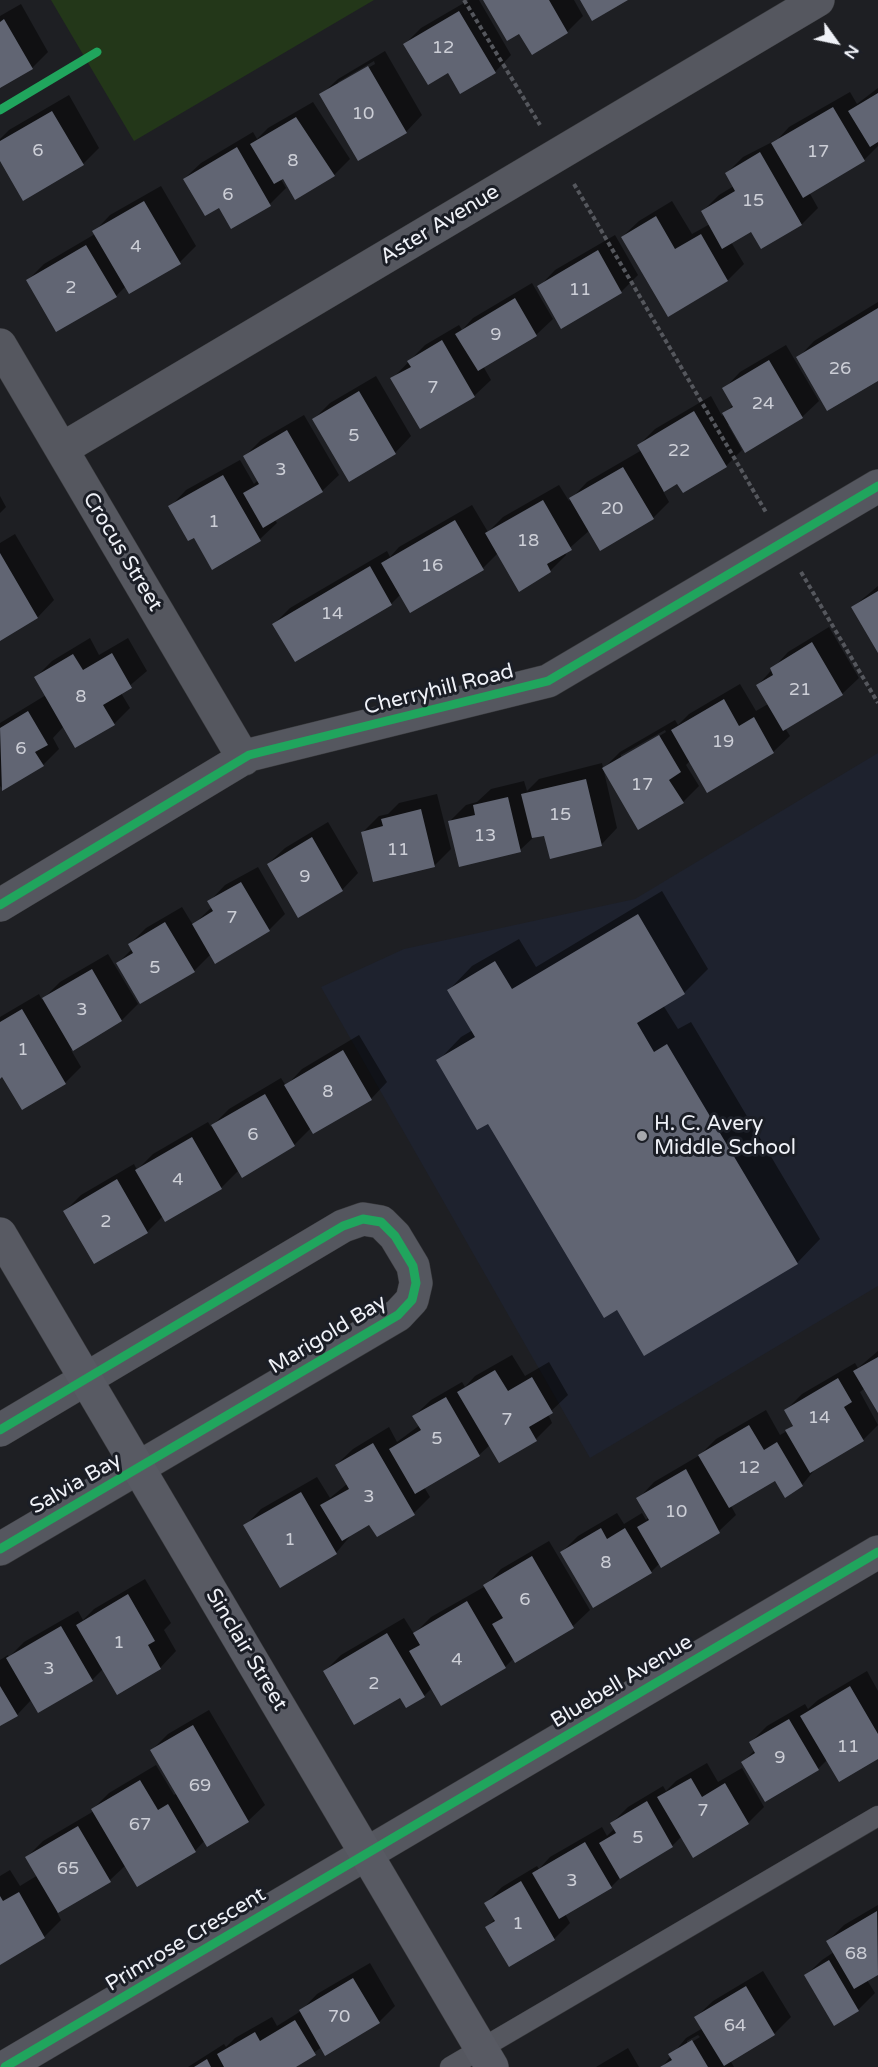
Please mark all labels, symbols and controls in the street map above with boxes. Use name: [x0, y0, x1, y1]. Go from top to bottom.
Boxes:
north arrow: [806, 12, 866, 72]
house number: 12: [432, 37, 454, 59]
text: N: [839, 41, 863, 63]
house number: 10: [352, 103, 374, 125]
house number: 6: [32, 140, 44, 162]
house number: 17: [807, 141, 829, 163]
house number: 8: [287, 150, 299, 172]
street label: Aster Avenue: [376, 180, 504, 270]
house number: 6: [222, 184, 234, 206]
house number: 15: [742, 190, 764, 212]
house number: 4: [130, 236, 142, 258]
house number: 2: [65, 277, 77, 299]
house number: 11: [569, 279, 591, 301]
house number: 9: [490, 324, 502, 346]
house number: 26: [829, 358, 851, 380]
house number: 7: [427, 377, 439, 399]
house number: 24: [752, 393, 774, 415]
house number: 5: [348, 425, 360, 447]
house number: 22: [668, 440, 690, 462]
house number: 3: [275, 459, 287, 481]
street label: Crocus Street: [77, 488, 167, 616]
house number: 20: [601, 498, 623, 520]
house number: 1: [208, 511, 220, 533]
house number: 18: [517, 530, 539, 552]
house number: 16: [421, 555, 443, 577]
house number: 14: [321, 603, 343, 625]
street label: Cherryhill Road: [362, 659, 516, 721]
house number: 21: [789, 679, 811, 701]
house number: 8: [75, 686, 87, 708]
house number: 19: [712, 731, 734, 753]
house number: 6: [15, 738, 27, 760]
house number: 17: [631, 774, 653, 796]
house number: 15: [549, 804, 571, 826]
house number: 13: [474, 825, 496, 847]
house number: 11: [387, 839, 409, 861]
house number: 9: [299, 866, 311, 888]
house number: 7: [226, 907, 238, 929]
house number: 5: [149, 957, 161, 979]
house number: 3: [76, 999, 88, 1021]
house number: 1: [17, 1039, 29, 1061]
house number: 8: [322, 1081, 334, 1103]
place label: H. C. Avery Middle School: [654, 1111, 796, 1161]
house number: 6: [247, 1124, 259, 1146]
marker: H. C. Avery Middle School: [635, 1129, 649, 1143]
house number: 4: [172, 1169, 184, 1191]
house number: 2: [100, 1211, 112, 1233]
street label: Marigold Bay: [265, 1290, 391, 1380]
house number: 14: [808, 1407, 830, 1429]
house number: 7: [501, 1409, 513, 1431]
house number: 5: [431, 1428, 443, 1450]
street label: Salvia Bay: [26, 1448, 126, 1520]
house number: 12: [738, 1457, 760, 1479]
house number: 3: [363, 1486, 375, 1508]
house number: 10: [665, 1501, 687, 1523]
house number: 1: [284, 1529, 296, 1551]
house number: 8: [600, 1552, 612, 1574]
street label: Sinclair Street: [200, 1584, 292, 1716]
house number: 6: [519, 1589, 531, 1611]
street label: Bluebell Avenue: [547, 1630, 697, 1734]
house number: 1: [113, 1632, 125, 1654]
house number: 4: [451, 1649, 463, 1671]
house number: 3: [43, 1658, 55, 1680]
house number: 2: [368, 1673, 380, 1695]
house number: 11: [837, 1736, 859, 1758]
house number: 9: [774, 1747, 786, 1769]
house number: 69: [189, 1775, 211, 1797]
house number: 7: [697, 1800, 709, 1822]
house number: 67: [129, 1814, 151, 1836]
house number: 5: [632, 1827, 644, 1849]
house number: 65: [57, 1858, 79, 1880]
house number: 3: [566, 1870, 578, 1892]
street label: Primrose Crescent: [101, 1882, 271, 1998]
house number: 1: [512, 1913, 524, 1935]
house number: 68: [845, 1943, 867, 1965]
house number: 70: [328, 2006, 350, 2028]
house number: 64: [724, 2015, 746, 2037]

